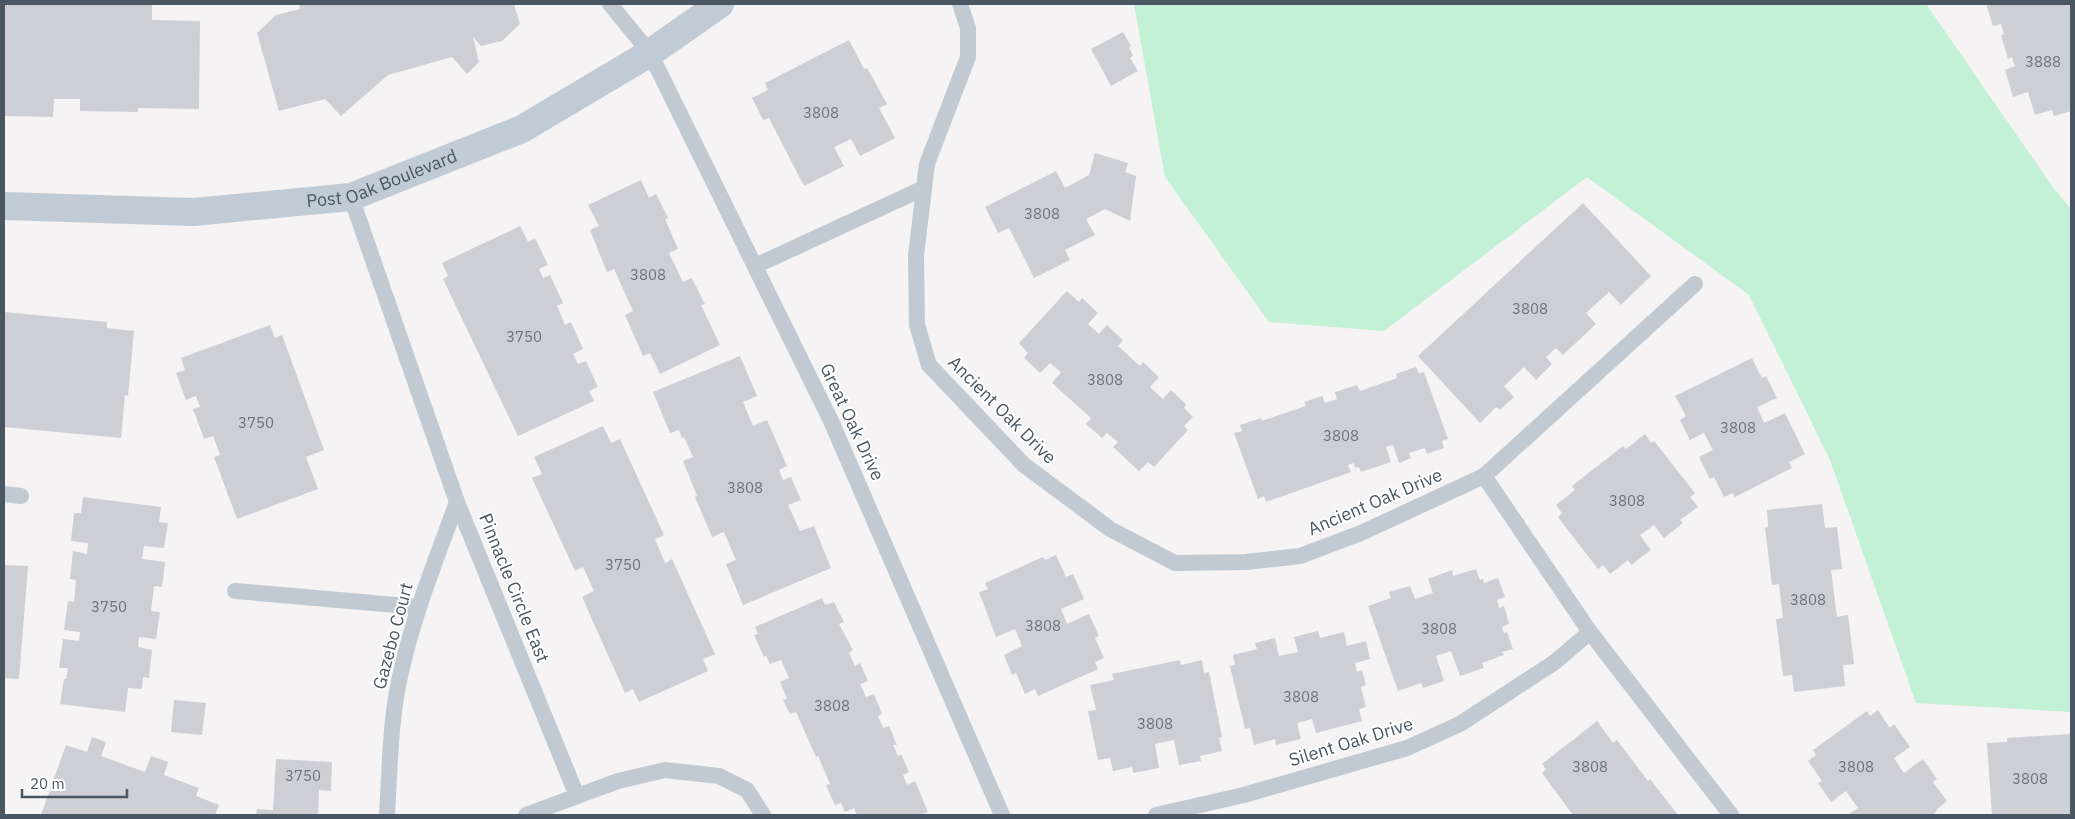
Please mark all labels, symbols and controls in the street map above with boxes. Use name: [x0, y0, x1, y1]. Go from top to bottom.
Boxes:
house number: 3888: [2025, 52, 2061, 71]
house number: 3808: [803, 103, 839, 122]
street label: Post Oak Boulevard: [305, 144, 460, 212]
house number: 3808: [1024, 204, 1060, 223]
house number: 3808: [630, 265, 666, 284]
house number: 3808: [1512, 299, 1548, 318]
house number: 3750: [506, 327, 542, 346]
street label: Ancient Oak Drive: [943, 351, 1061, 469]
street label: Great Oak Drive: [815, 359, 890, 484]
house number: 3808: [1087, 370, 1123, 389]
house number: 3750: [238, 413, 274, 432]
house number: 3808: [1720, 418, 1756, 437]
house number: 3808: [1323, 426, 1359, 445]
street label: Ancient Oak Drive: [1304, 463, 1446, 540]
house number: 3808: [727, 478, 763, 497]
house number: 3808: [1609, 491, 1645, 510]
street label: Pinnacle Circle East: [474, 510, 555, 666]
house number: 3750: [605, 555, 641, 574]
street label: Gazebo Court: [367, 580, 418, 692]
house number: 3808: [1790, 590, 1826, 609]
house number: 3750: [91, 597, 127, 616]
house number: 3808: [1025, 616, 1061, 635]
house number: 3808: [1421, 619, 1457, 638]
house number: 3808: [1283, 687, 1319, 706]
house number: 3808: [814, 696, 850, 715]
street label: Silent Oak Drive: [1286, 712, 1416, 771]
house number: 3808: [1137, 714, 1173, 733]
house number: 3808: [1572, 757, 1608, 776]
house number: 3808: [1838, 757, 1874, 776]
scale bar: [22, 766, 128, 798]
house number: 3750: [285, 766, 321, 785]
house number: 3808: [2012, 769, 2048, 788]
text: 20 m: [30, 774, 65, 793]

